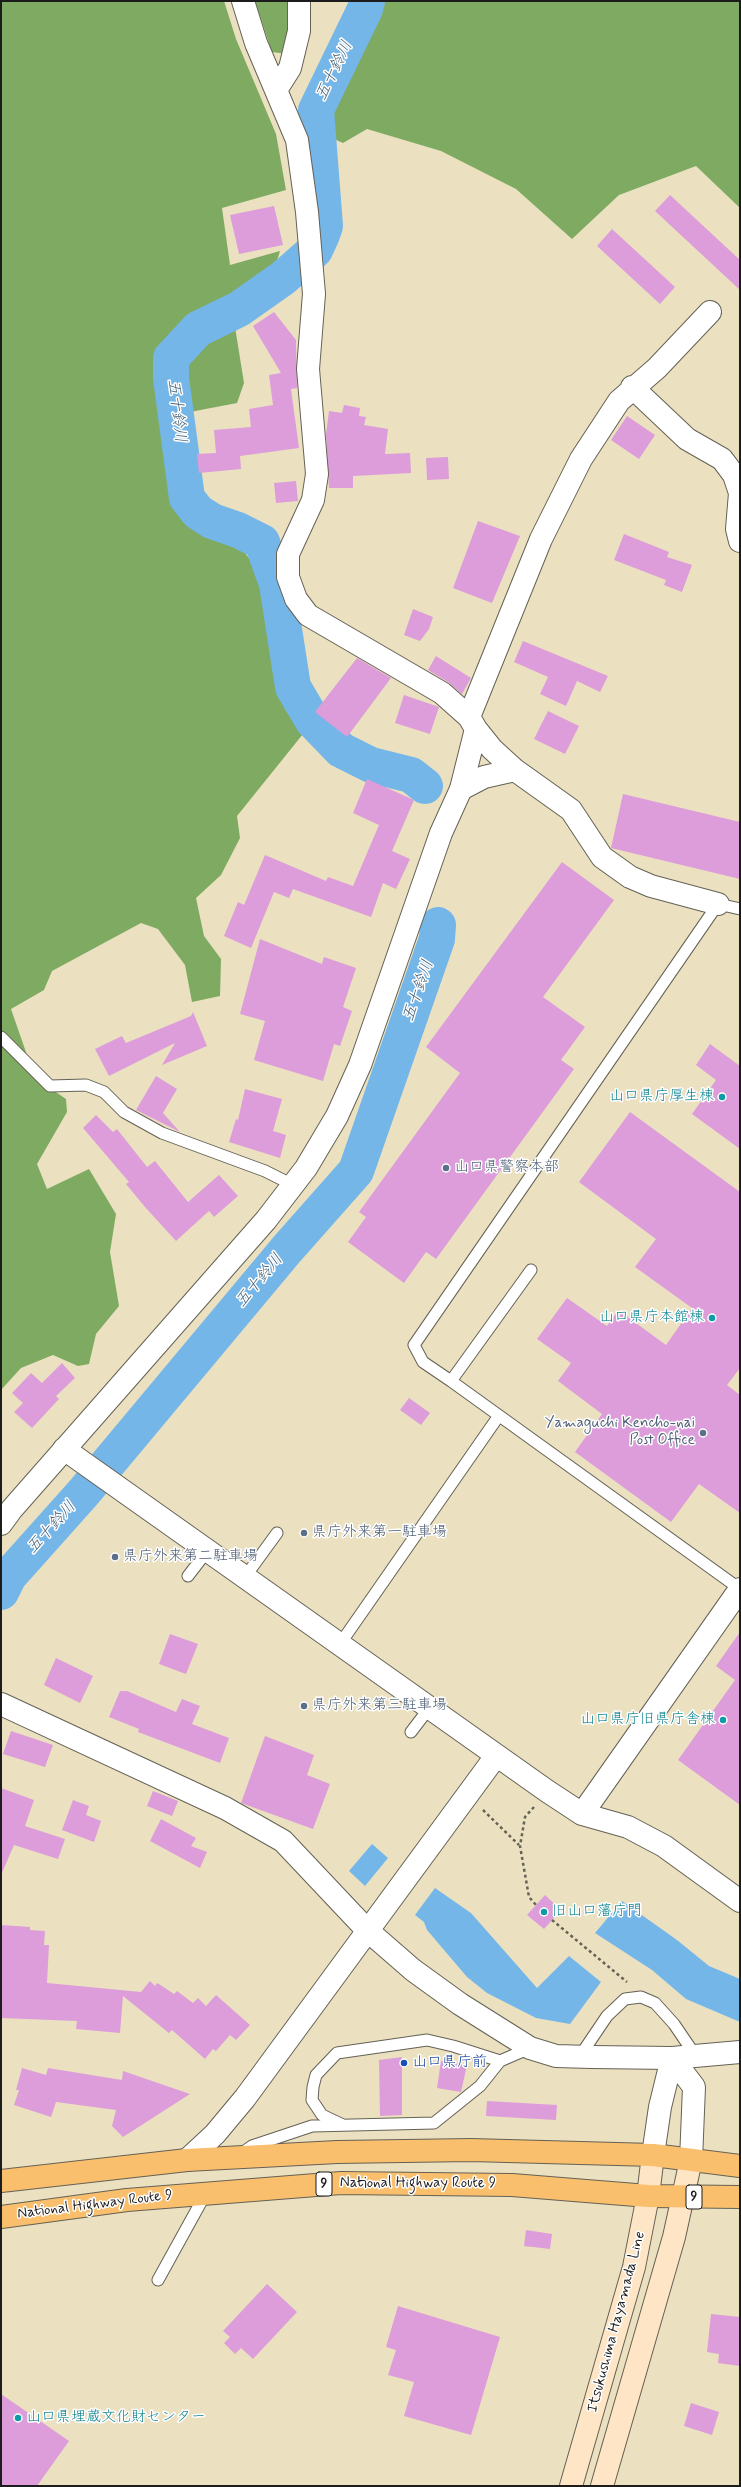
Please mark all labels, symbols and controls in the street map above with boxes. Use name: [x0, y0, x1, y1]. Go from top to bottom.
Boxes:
water label: 五十鈴川: [312, 38, 358, 104]
water label: 五十鈴川: [163, 378, 189, 444]
water label: 五十鈴川: [400, 958, 438, 1024]
place label: 山口県庁厚生棟: [609, 1088, 714, 1106]
marker: 山口県庁厚生棟: [717, 1092, 727, 1102]
place label: 山口県警察本部: [454, 1159, 559, 1177]
marker: 山口県警察本部: [441, 1163, 451, 1173]
water label: 五十鈴川: [232, 1250, 288, 1312]
place label: 山口県庁本館棟: [599, 1309, 704, 1327]
marker: 山口県庁本館棟: [707, 1313, 717, 1323]
place label: Yamaguchi Kencho-nai Post Office: [545, 1415, 695, 1450]
marker: Yamaguchi Kencho-nai Post Office: [698, 1428, 708, 1438]
water label: 五十鈴川: [23, 1498, 81, 1558]
place label: 県庁外来第一駐車場: [312, 1524, 447, 1542]
marker: 県庁外来第一駐車場: [299, 1528, 309, 1538]
place label: 県庁外来第二駐車場: [123, 1548, 258, 1566]
marker: 県庁外来第二駐車場: [110, 1552, 120, 1562]
place label: 県庁外来第三駐車場: [312, 1697, 447, 1715]
marker: 県庁外来第三駐車場: [299, 1701, 309, 1711]
place label: 山口県庁旧県庁舎棟: [580, 1711, 715, 1729]
marker: 山口県庁旧県庁舎棟: [718, 1715, 728, 1725]
place label: 旧山口藩庁門: [552, 1903, 642, 1921]
marker: 旧山口藩庁門: [539, 1907, 549, 1917]
place label: 山口県庁前: [412, 2054, 487, 2072]
marker: 山口県庁前: [399, 2058, 409, 2068]
road number: 9: [316, 2172, 332, 2196]
street label: National Highway Route 9: [340, 2175, 496, 2193]
road number: 9: [686, 2185, 702, 2209]
street label: National Highway Route 9: [16, 2187, 174, 2223]
street label: Itsukushima Hayamada Line: [584, 2230, 650, 2414]
place label: 山口県埋蔵文化財センター: [26, 2409, 206, 2427]
marker: 山口県埋蔵文化財センター: [13, 2413, 23, 2423]

